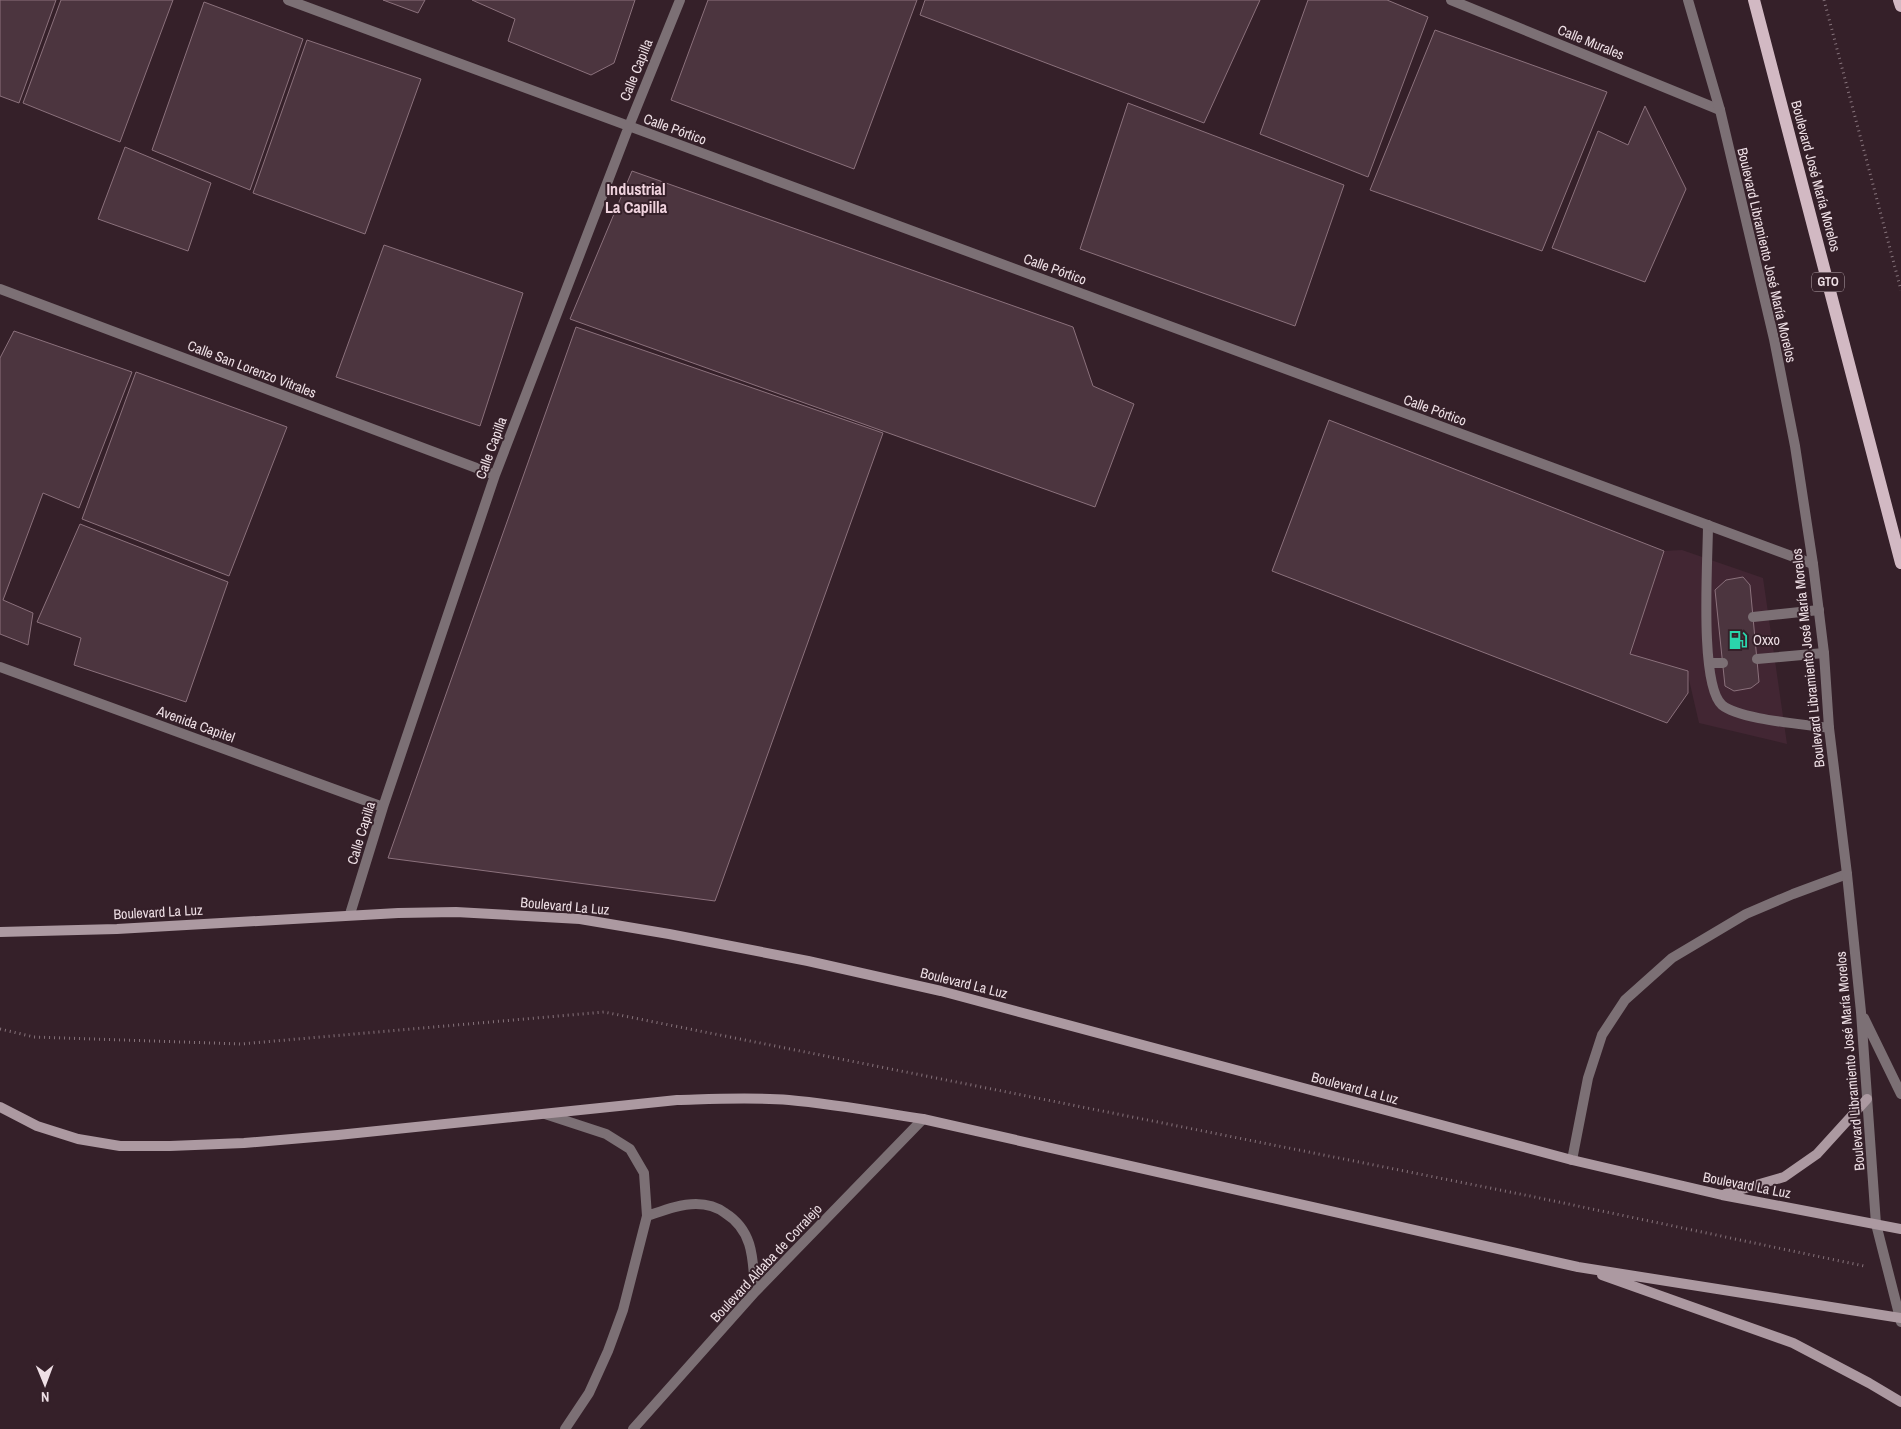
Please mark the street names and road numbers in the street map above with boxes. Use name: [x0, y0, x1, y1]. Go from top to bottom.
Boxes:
street label: Calle Murales: [1555, 21, 1627, 64]
street label: Calle Capilla: [615, 36, 657, 104]
street label: Boulevard José María Morelos: [1787, 98, 1845, 254]
street label: Calle Pórtico: [641, 109, 709, 149]
street label: Boulevard Libramiento José María Morelos: [1733, 146, 1801, 365]
street label: Calle Pórtico: [1021, 249, 1089, 289]
road number: GTO: [1812, 272, 1844, 292]
street label: Calle San Lorenzo Vitrales: [185, 336, 319, 402]
street label: Calle Pórtico: [1401, 390, 1469, 430]
street label: Calle Capilla: [471, 414, 511, 482]
street label: Boulevard Libramiento José María Morelos: [1788, 547, 1828, 768]
street label: Avenida Capitel: [154, 701, 237, 746]
street label: Calle Capilla: [343, 799, 379, 867]
street label: Boulevard La Luz: [520, 893, 611, 919]
street label: Boulevard La Luz: [113, 901, 203, 923]
street label: Boulevard Libramiento José María Morelos: [1831, 950, 1869, 1171]
street label: Boulevard La Luz: [918, 963, 1010, 1003]
street label: Boulevard La Luz: [1310, 1068, 1401, 1108]
street label: Boulevard La Luz: [1701, 1168, 1793, 1202]
street label: Boulevard Aldaba de Corralejo: [706, 1200, 826, 1326]

